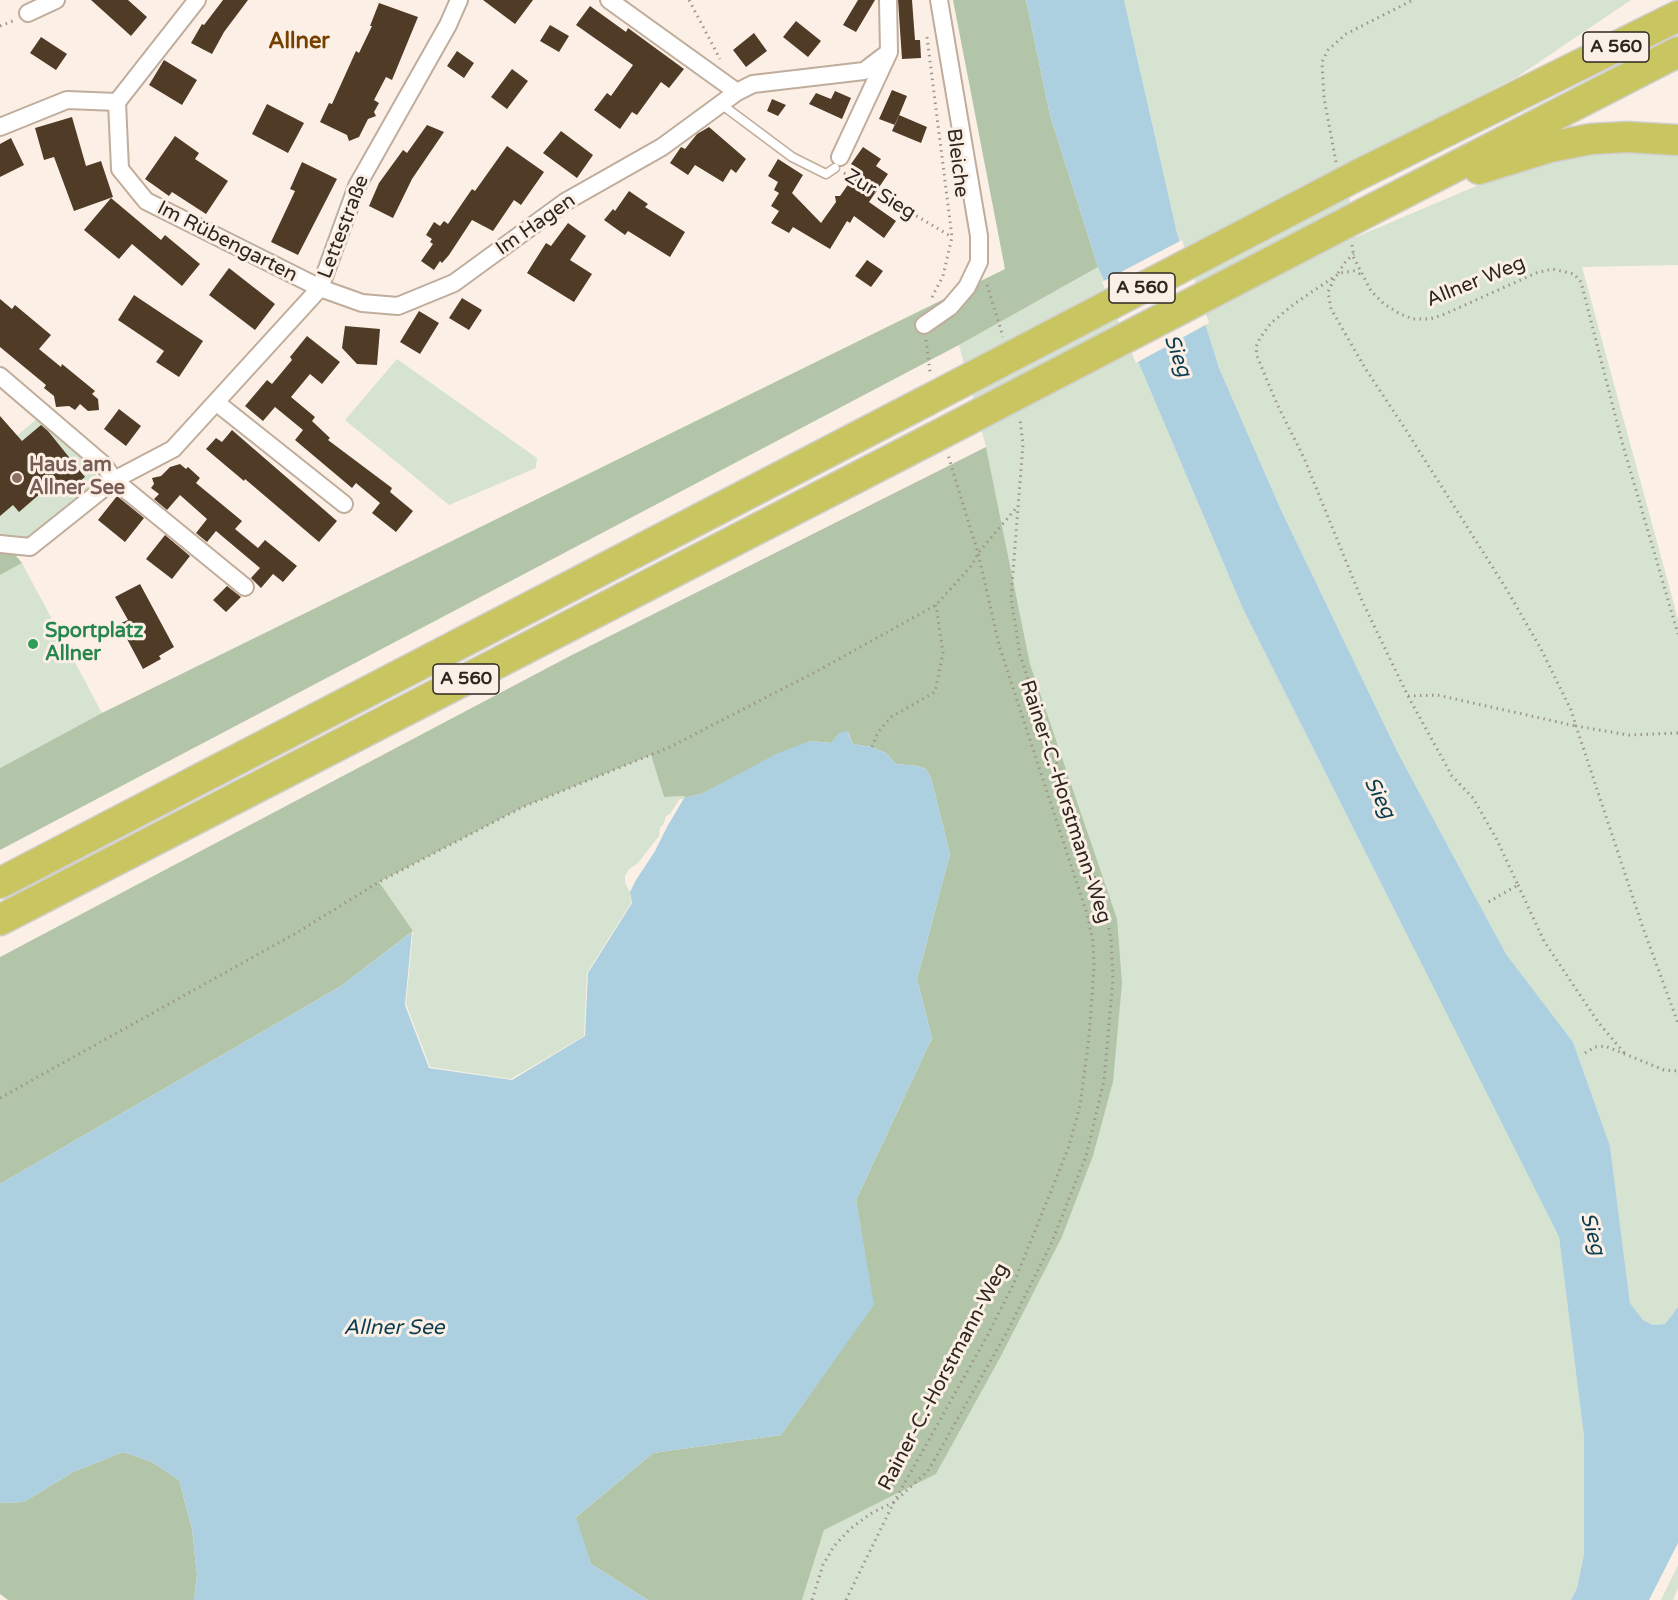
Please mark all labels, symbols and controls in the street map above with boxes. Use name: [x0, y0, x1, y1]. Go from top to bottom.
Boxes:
district label: Allner: [268, 29, 330, 55]
road number: A 560: [1583, 32, 1649, 62]
street label: Bleiche: [941, 127, 973, 199]
street label: Zur Sieg: [840, 164, 920, 226]
street label: Lettestraße: [313, 172, 375, 282]
street label: Im Hagen: [492, 189, 580, 261]
street label: Im Rübengarten: [153, 196, 301, 288]
street label: Allner Weg: [1423, 251, 1529, 313]
road number: A 560: [1109, 273, 1175, 303]
water label: Sieg: [1158, 331, 1196, 381]
place label: Haus am Allner See: [29, 454, 125, 501]
marker: Haus am Allner See: [10, 471, 24, 485]
place label: Sportplatz Allner: [45, 620, 143, 667]
marker: Sportplatz Allner: [26, 637, 40, 651]
road number: A 560: [433, 664, 499, 694]
street label: Rainer-C.-Horstmann-Weg: [1014, 677, 1116, 927]
water label: Sieg: [1358, 773, 1400, 823]
water label: Sieg: [1574, 1210, 1610, 1258]
street label: Rainer-C.-Horstmann-Weg: [874, 1259, 1014, 1495]
water label: Allner See: [344, 1315, 444, 1341]

